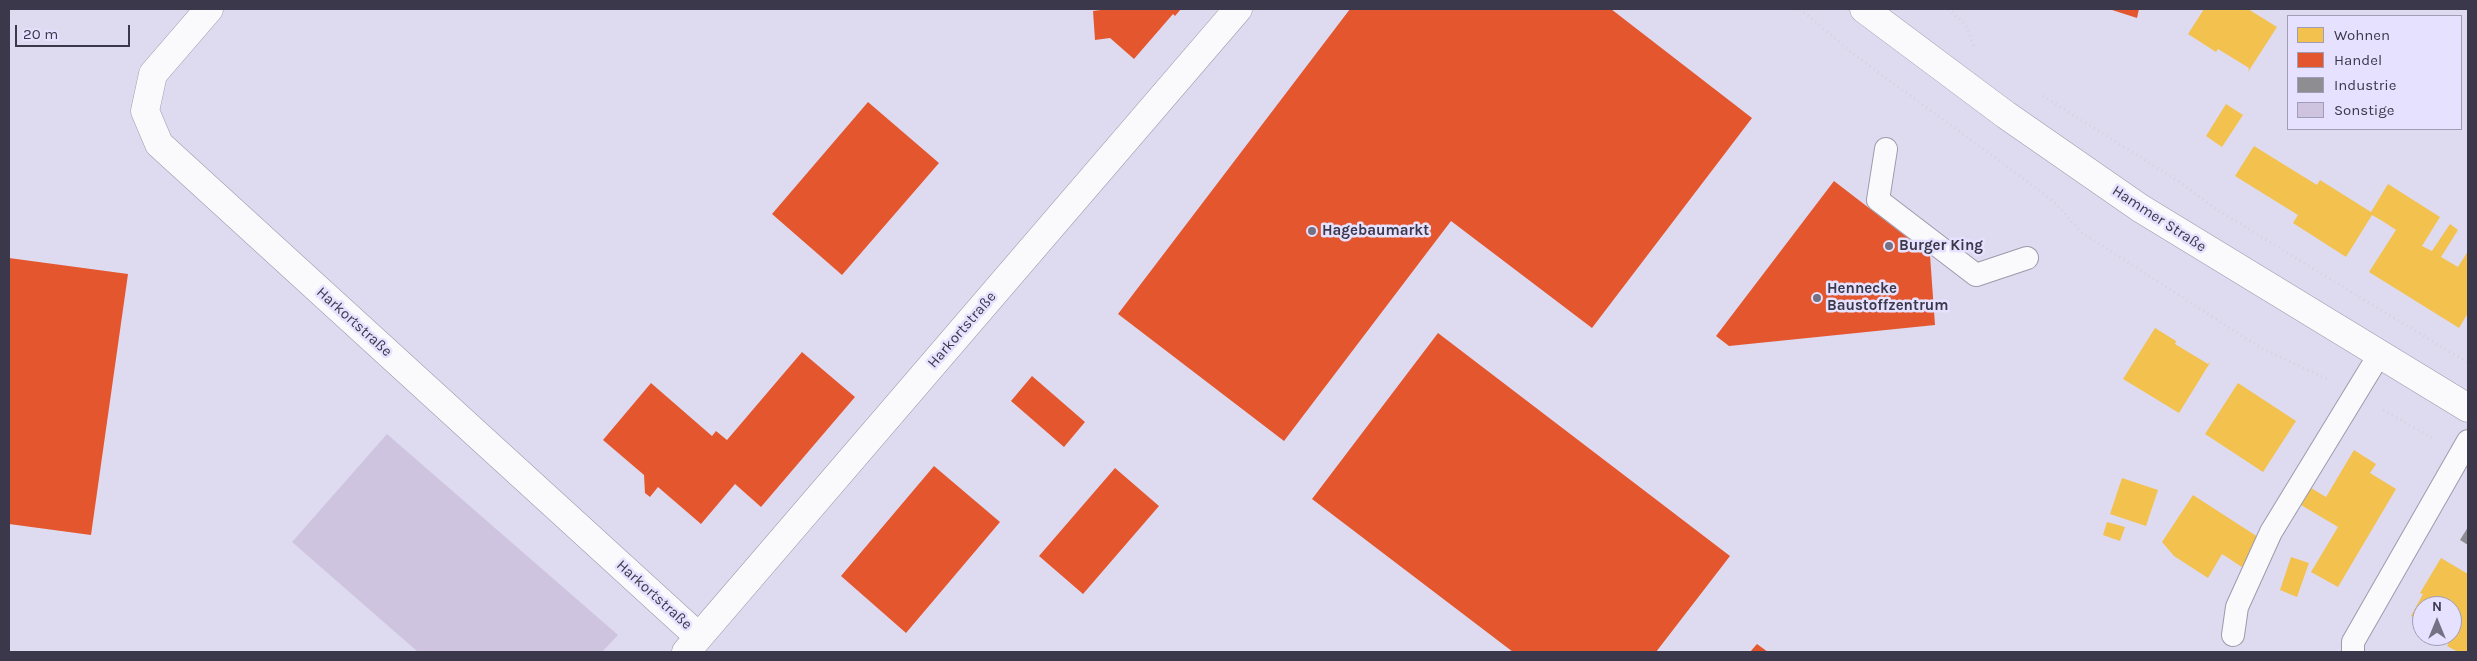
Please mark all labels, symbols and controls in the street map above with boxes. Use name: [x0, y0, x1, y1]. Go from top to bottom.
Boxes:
scale bar: [18, 15, 132, 47]
legend: [2287, 15, 2462, 130]
text: 20 m: [23, 25, 58, 43]
text: Wohnen: [2334, 26, 2390, 44]
text: Handel: [2334, 51, 2382, 69]
text: Industrie: [2334, 76, 2396, 94]
text: Sonstige: [2334, 101, 2394, 119]
street label: Hammer Straße: [2109, 182, 2209, 256]
place label: Hagebaumarkt: [1322, 222, 1429, 240]
marker: Hagebaumarkt: [1306, 225, 1318, 237]
place label: Burger King: [1899, 237, 1983, 255]
marker: Burger King: [1883, 240, 1895, 252]
place label: Hennecke Baustoffzentrum: [1827, 280, 1948, 315]
street label: Harkortstraße: [312, 283, 396, 361]
street label: Harkortstraße: [924, 288, 1000, 372]
marker: Hennecke Baustoffzentrum: [1811, 292, 1823, 304]
street label: Harkortstraße: [612, 556, 696, 634]
north arrow: [2412, 596, 2462, 646]
text: N: [2432, 598, 2442, 615]

